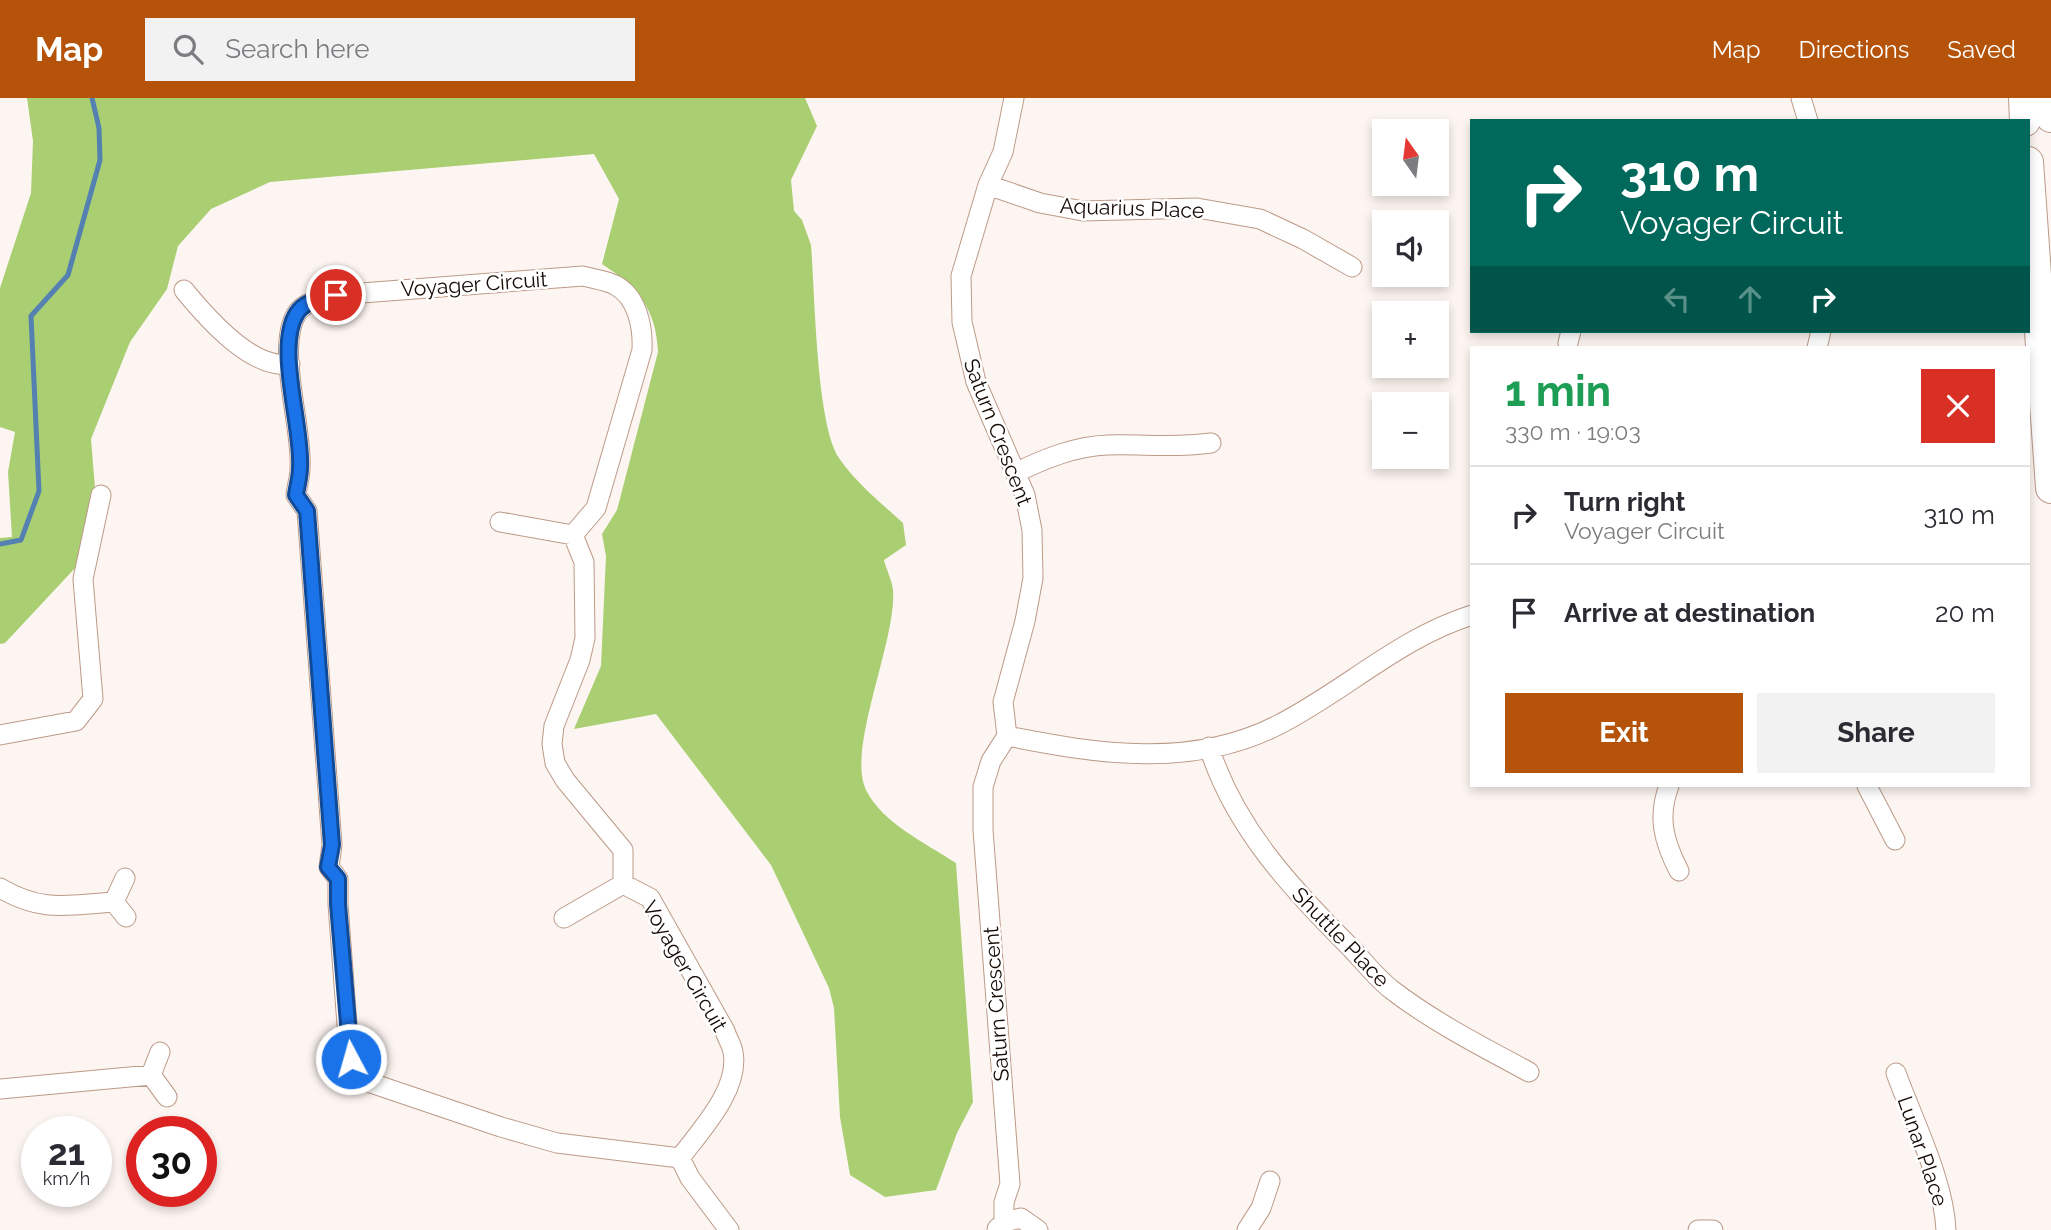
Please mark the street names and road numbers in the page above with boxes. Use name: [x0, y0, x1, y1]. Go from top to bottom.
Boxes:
street label: Aquarius Place: [1059, 193, 1205, 223]
street label: Voyager Circuit: [400, 266, 548, 302]
street label: Saturn Crescent: [958, 355, 1038, 509]
street label: Shuttle Place: [1287, 882, 1395, 992]
street label: Voyager Circuit: [638, 896, 732, 1036]
street label: Saturn Crescent: [978, 926, 1014, 1082]
street label: Lunar Place: [1893, 1093, 1953, 1209]

